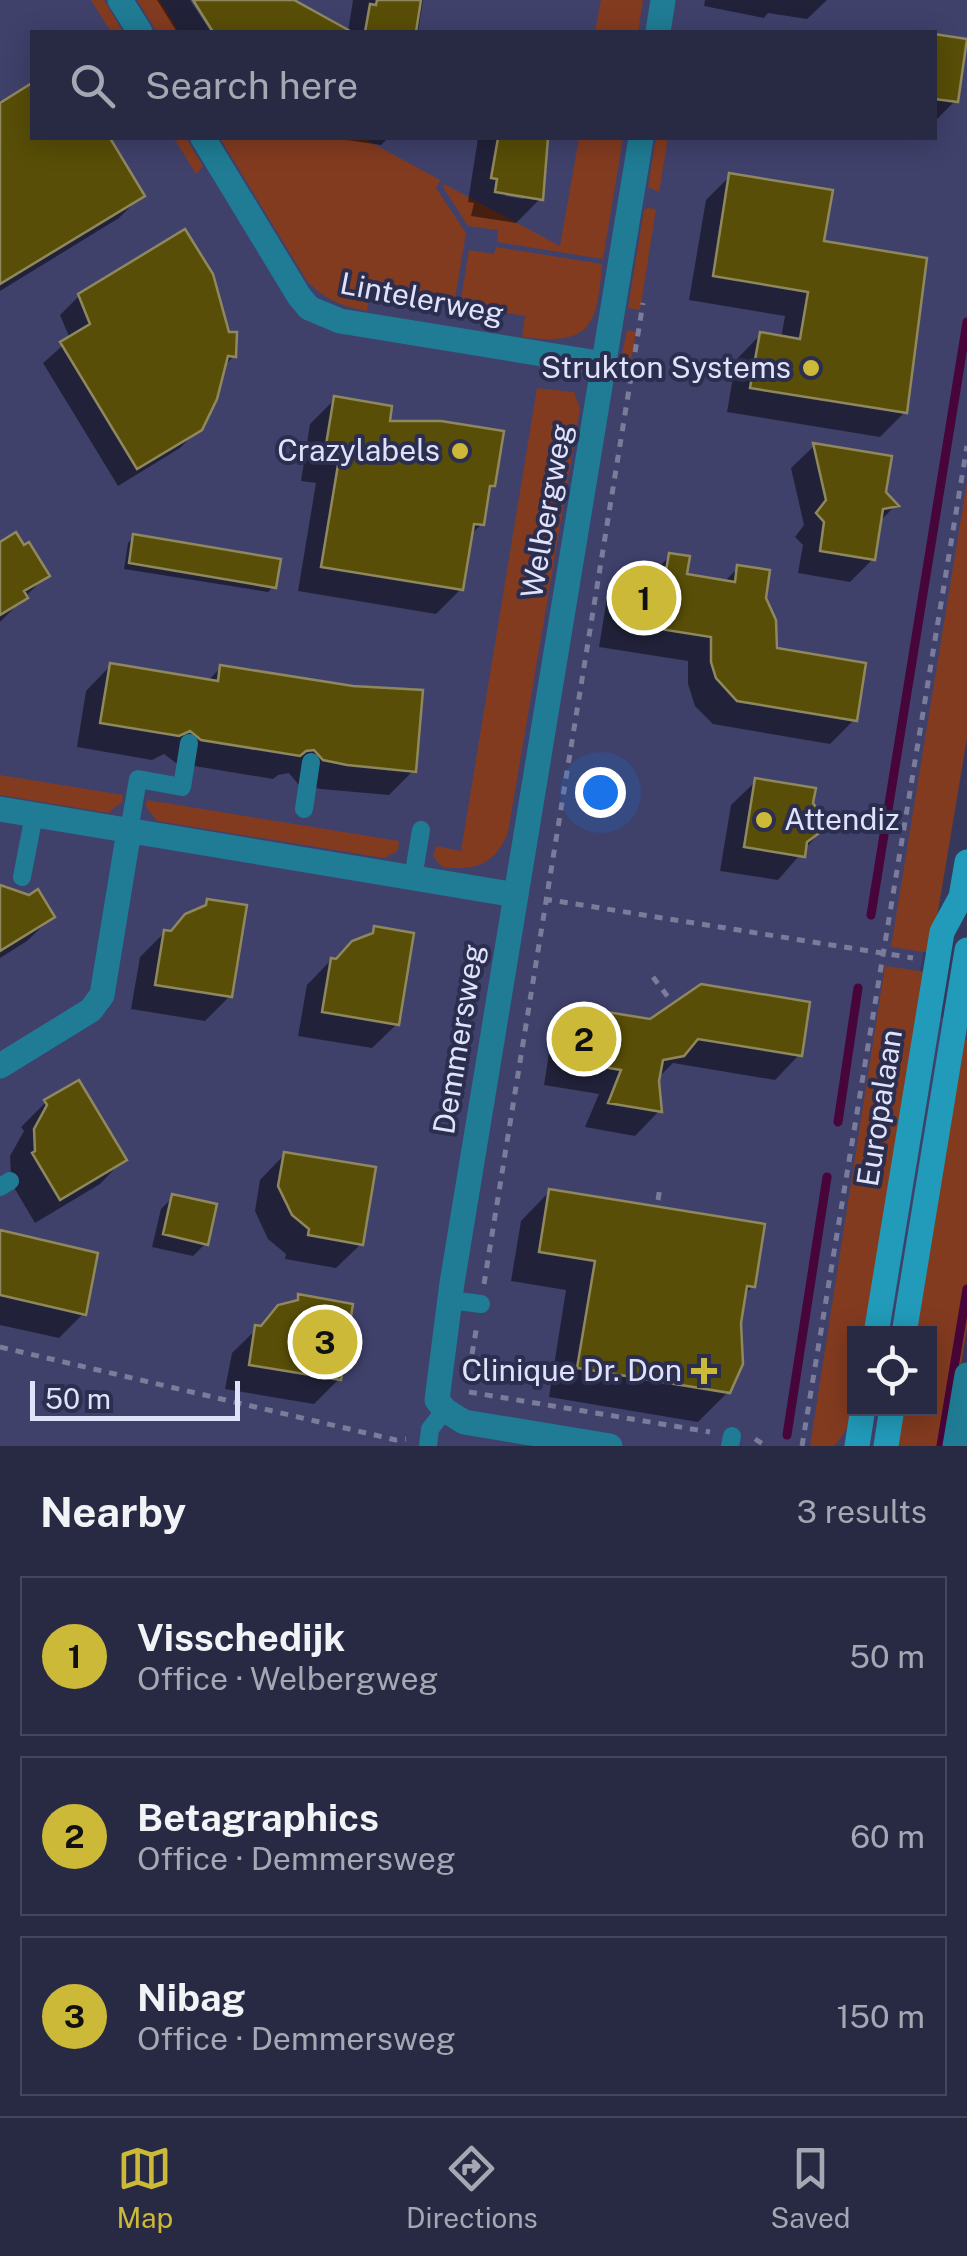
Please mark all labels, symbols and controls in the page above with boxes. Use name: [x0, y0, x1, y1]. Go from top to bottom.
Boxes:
search box: [30, 30, 937, 140]
icon: search: [65, 58, 120, 113]
text: Search here: [145, 63, 358, 108]
street label: Lintelerweg: [337, 265, 507, 332]
place label: Strukton Systems: [541, 349, 791, 385]
marker: Strukton Systems: [800, 357, 822, 379]
street label: Welbergweg: [513, 421, 579, 601]
place label: Crazylabels: [277, 432, 440, 468]
marker: Crazylabels: [449, 440, 471, 462]
pin: 1: [612, 560, 676, 636]
your location: [575, 767, 626, 818]
place label: Attendiz: [784, 801, 899, 837]
marker: Attendiz: [753, 809, 775, 831]
street label: Demmersweg: [425, 941, 491, 1137]
pin: 2: [552, 1002, 616, 1076]
street label: Europalaan: [849, 1027, 909, 1189]
pin: 3: [292, 1304, 358, 1380]
map controls: [847, 1326, 937, 1416]
button: locate: [847, 1326, 937, 1416]
place label: Clinique Dr. Don: [461, 1352, 682, 1388]
marker: Clinique Dr. Don: [691, 1358, 717, 1384]
scale bar: [30, 1376, 240, 1420]
text: 50 m: [45, 1382, 111, 1415]
text: Nearby: [40, 1487, 186, 1536]
text: 3 results: [797, 1493, 927, 1530]
text: Visschedijk: [137, 1615, 345, 1660]
text: 1: [68, 1638, 81, 1675]
text: 50 m: [849, 1638, 925, 1675]
text: Office · Welbergweg: [137, 1660, 438, 1697]
text: Betagraphics: [137, 1795, 379, 1840]
text: 2: [64, 1818, 85, 1855]
text: 60 m: [850, 1818, 925, 1855]
text: Office · Demmersweg: [137, 1840, 456, 1877]
text: Nibag: [137, 1975, 245, 2020]
text: 3: [64, 1998, 85, 2035]
text: 150 m: [836, 1998, 925, 2035]
text: Office · Demmersweg: [137, 2020, 456, 2057]
tab: Map: [116, 2141, 173, 2234]
tab: Directions: [406, 2141, 538, 2234]
tab: Saved: [770, 2141, 851, 2234]

